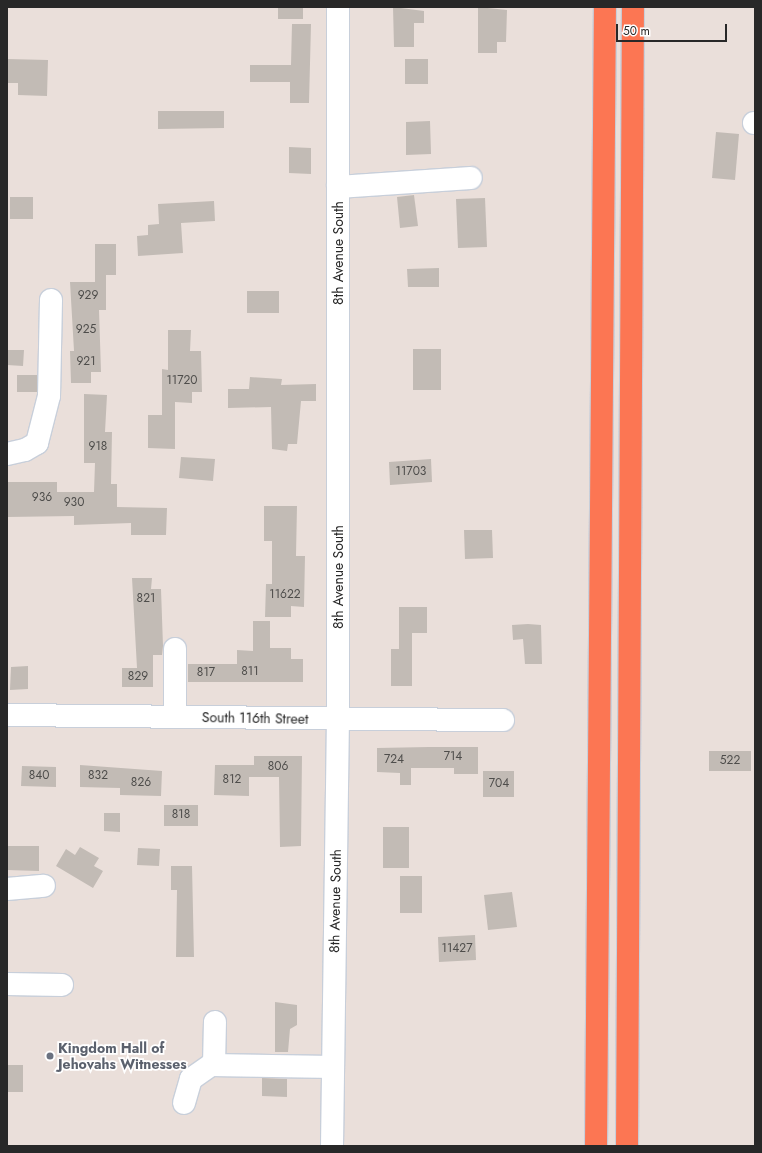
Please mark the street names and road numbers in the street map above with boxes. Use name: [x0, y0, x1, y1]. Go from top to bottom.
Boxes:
street label: 8th Avenue South: [330, 201, 346, 305]
street label: 8th Avenue South: [330, 525, 346, 629]
street label: South 116th Street: [202, 709, 308, 727]
street label: 8th Avenue South: [326, 849, 344, 953]

